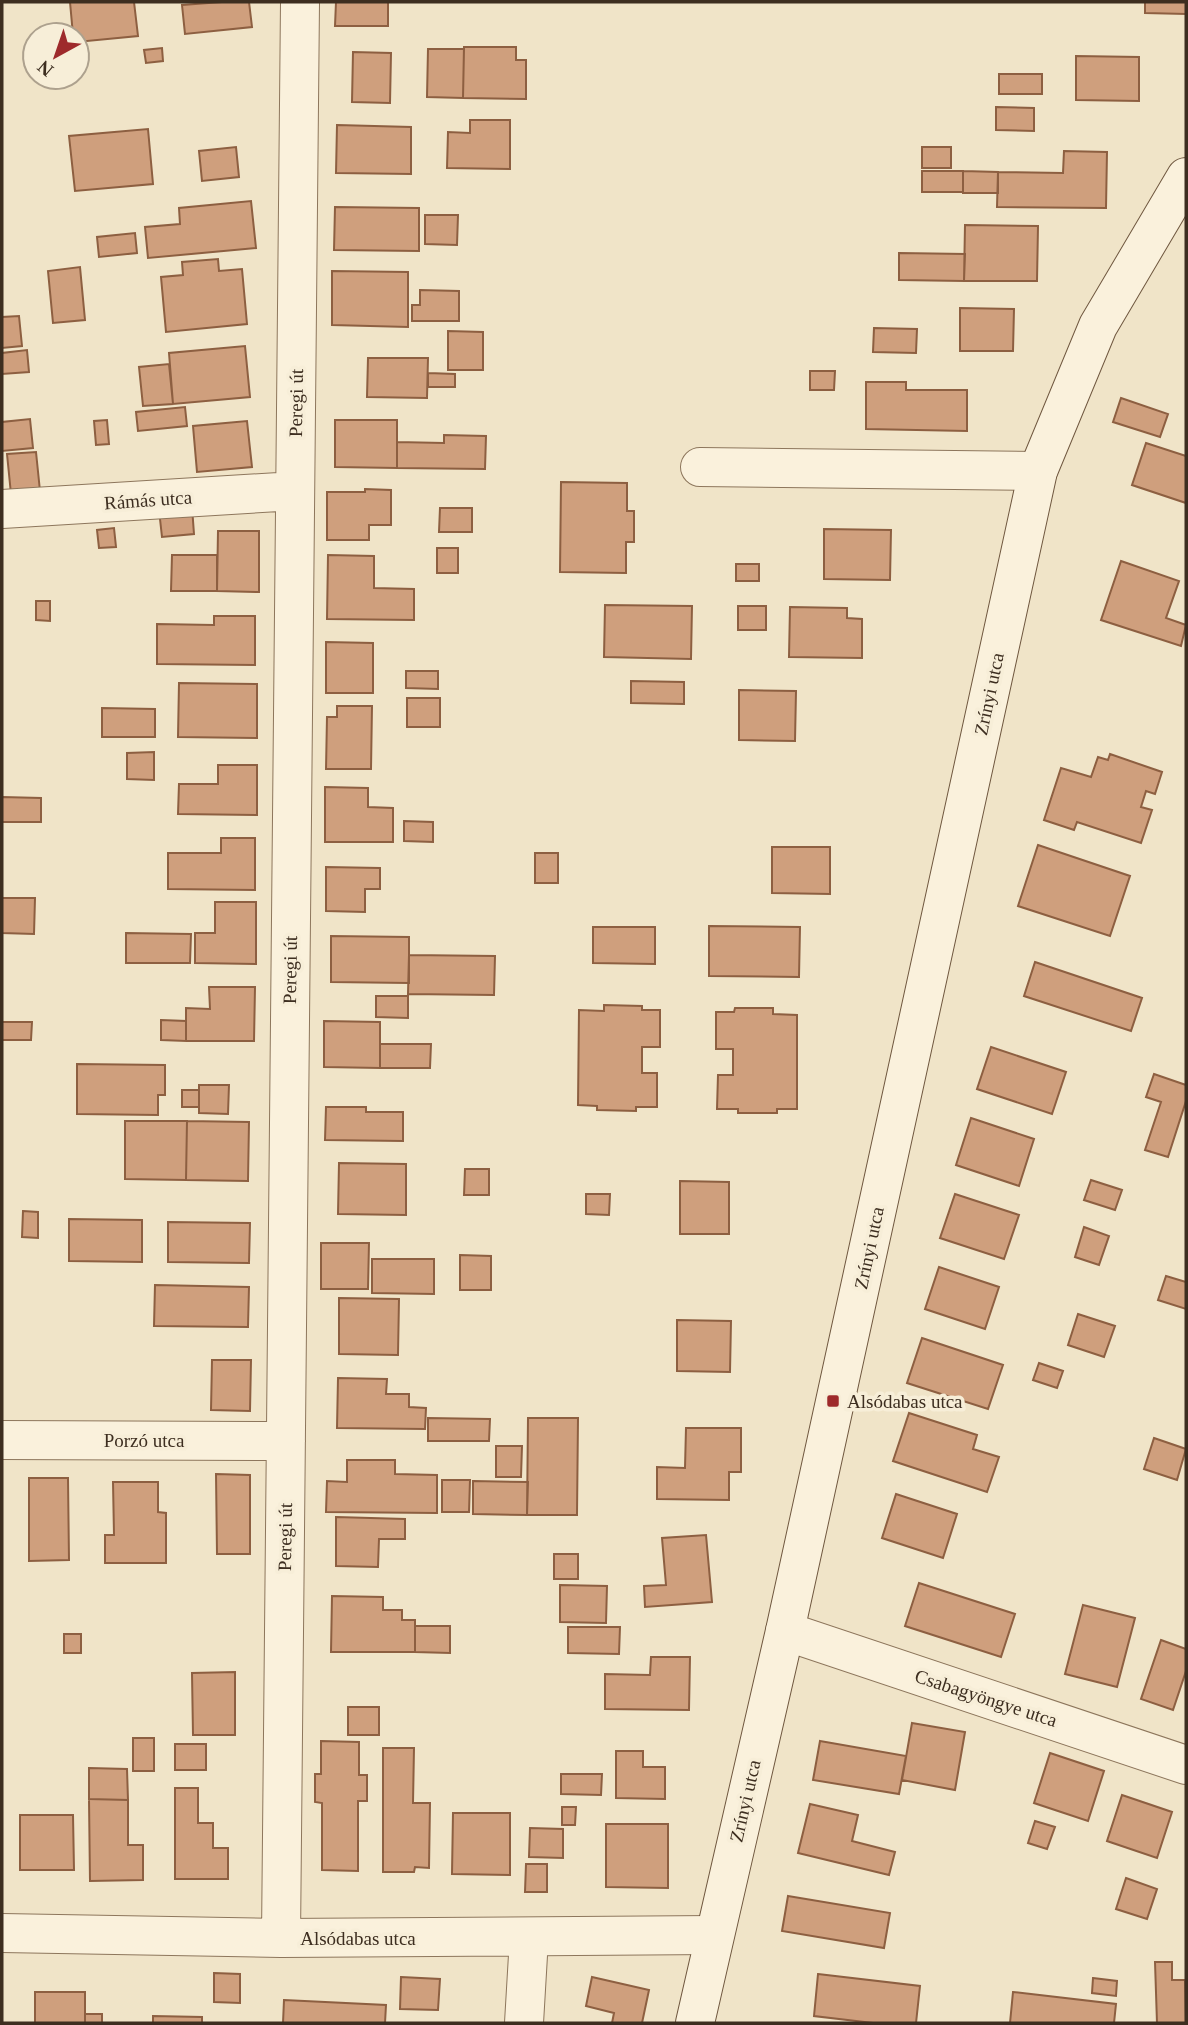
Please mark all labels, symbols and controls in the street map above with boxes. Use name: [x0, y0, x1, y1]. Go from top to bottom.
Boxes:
north arrow: [21, 21, 91, 91]
text: N: [33, 56, 57, 81]
street label: Peregi út: [285, 368, 307, 437]
street label: Rámás utca: [103, 486, 193, 514]
street label: Zrínyi utca: [970, 650, 1008, 737]
street label: Peregi út: [279, 935, 301, 1004]
street label: Zrínyi utca: [850, 1204, 888, 1291]
place label: Alsódabas utca: [847, 1391, 963, 1412]
marker: Alsódabas utca: [825, 1393, 841, 1409]
street label: Porzó utca: [104, 1430, 185, 1451]
street label: Peregi út: [274, 1502, 296, 1571]
street label: Csabagyöngye utca: [912, 1665, 1060, 1731]
street label: Zrínyi utca: [725, 1757, 765, 1844]
street label: Alsódabas utca: [300, 1928, 416, 1949]

